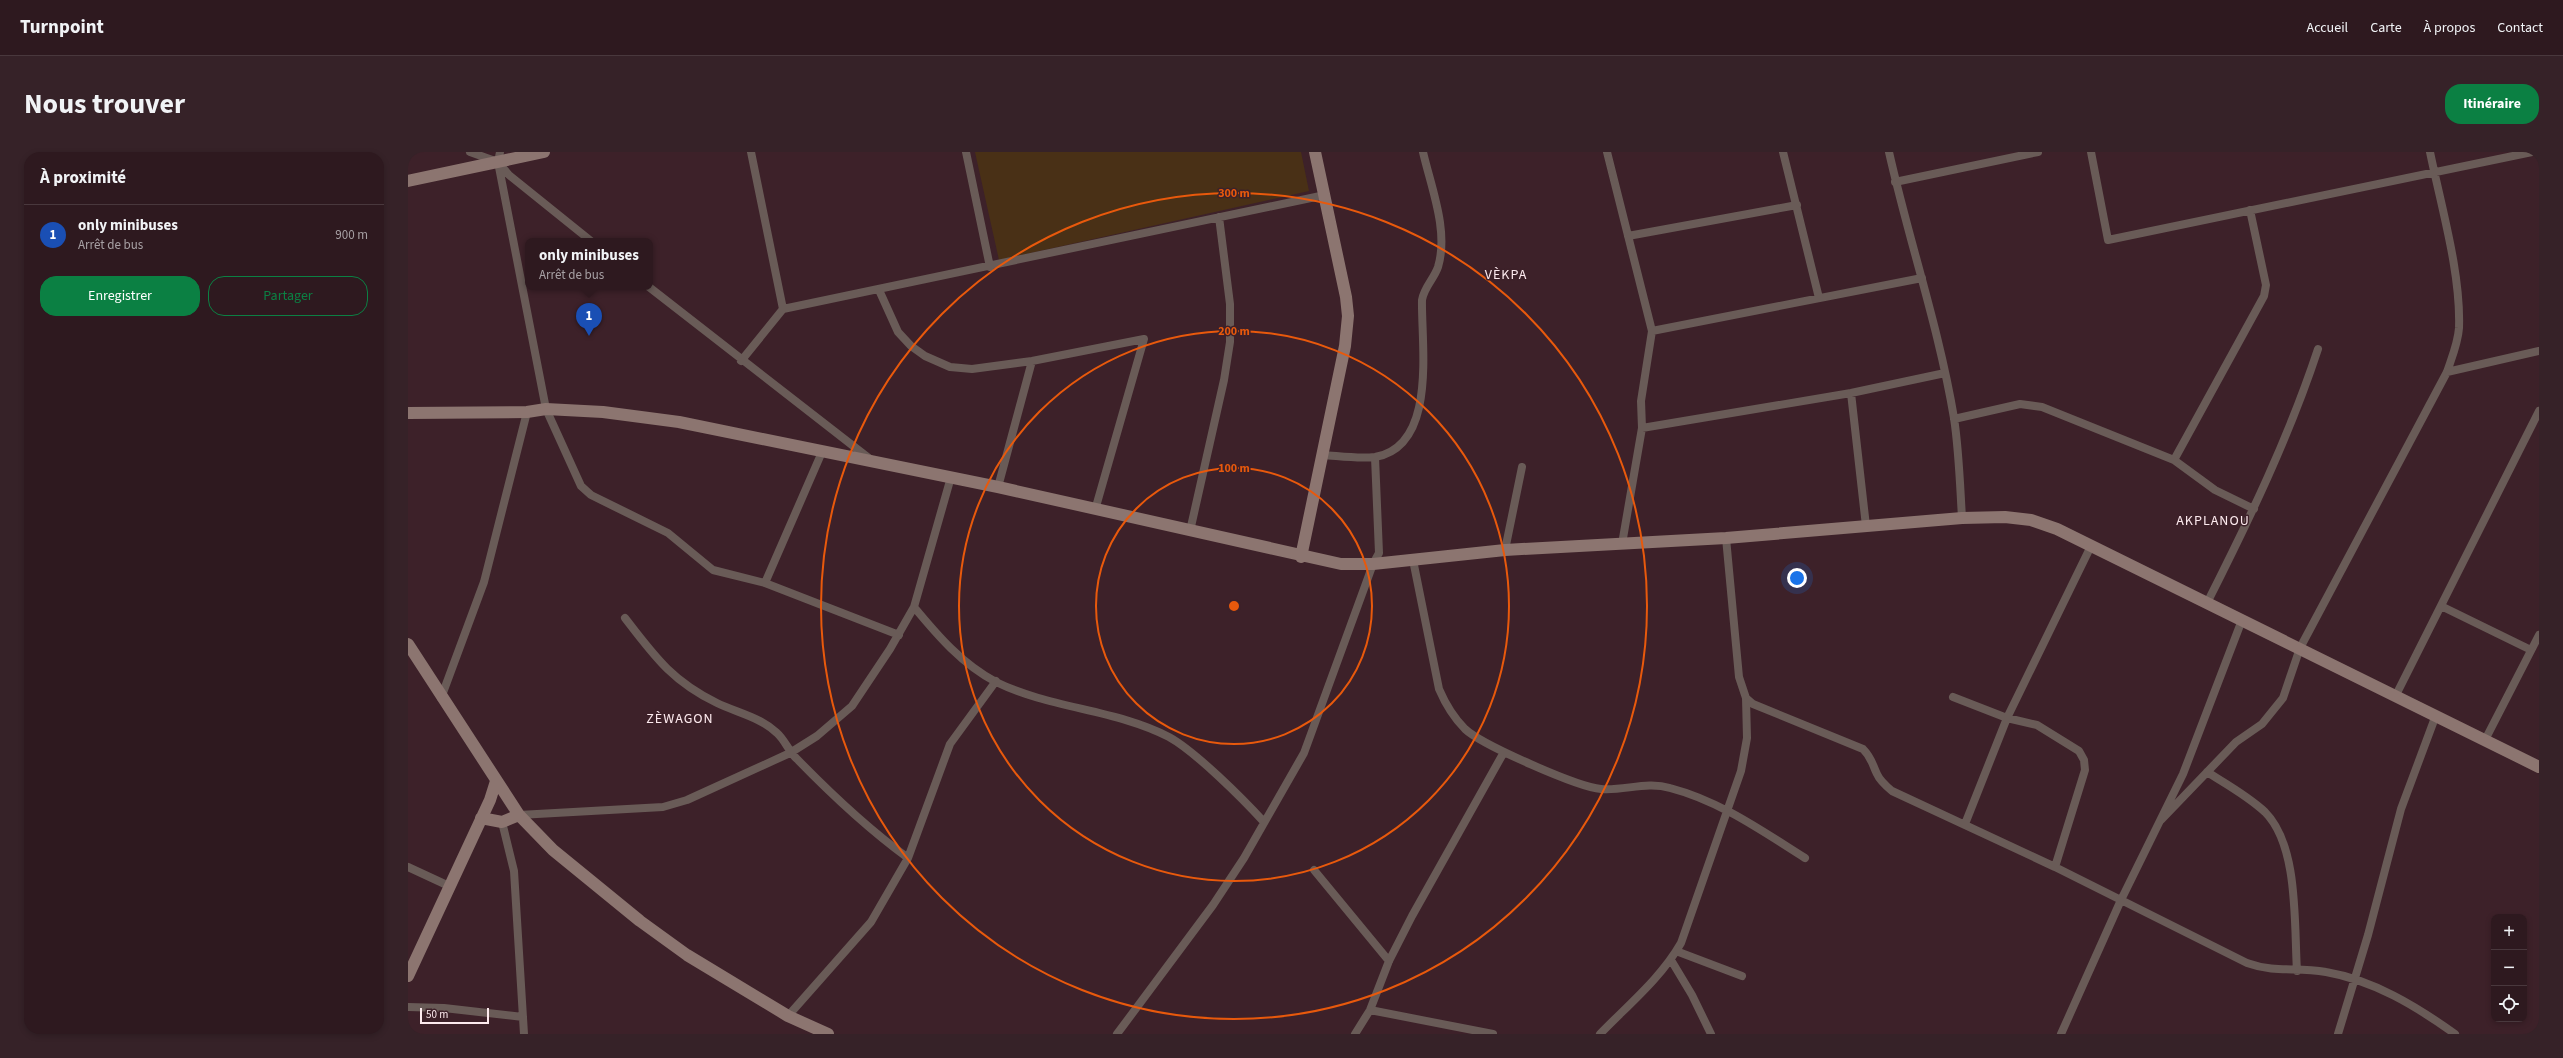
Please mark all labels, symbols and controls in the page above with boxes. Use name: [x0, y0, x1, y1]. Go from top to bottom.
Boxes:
text: Turnpoint: [20, 14, 104, 41]
text: Accueil: [2307, 18, 2348, 38]
text: Carte: [2370, 18, 2402, 38]
text: À propos: [2424, 18, 2475, 38]
text: Contact: [2497, 18, 2543, 38]
text: Nous trouver: [24, 84, 185, 124]
button: Itinéraire: [2445, 84, 2539, 124]
text: À proximité: [40, 166, 126, 190]
text: 300 m: [1218, 185, 1250, 202]
text: only minibuses: [78, 215, 178, 236]
text: 1: [50, 226, 56, 244]
text: 900 m: [335, 226, 368, 244]
text: Arrêt de bus: [78, 236, 143, 254]
popup: [525, 238, 653, 290]
text: only minibuses: [539, 245, 639, 266]
district label: VÈKPA: [1485, 265, 1527, 285]
text: Arrêt de bus: [539, 266, 604, 284]
button: Enregistrer: [40, 276, 200, 316]
button: Partager: [208, 276, 368, 316]
pin: 1: [576, 303, 602, 336]
text: 200 m: [1218, 323, 1250, 340]
text: 100 m: [1218, 460, 1250, 477]
district label: AKPLANOU: [2176, 511, 2250, 531]
your location: [1787, 568, 1807, 588]
centre of rings: [1227, 599, 1241, 613]
district label: ZÈWAGON: [646, 709, 714, 729]
map controls: [2491, 914, 2527, 1022]
button: +: [2491, 914, 2527, 950]
button: −: [2491, 950, 2527, 986]
button: locate: [2491, 986, 2527, 1022]
scale bar: [420, 1006, 489, 1025]
text: 50 m: [426, 1007, 448, 1022]

